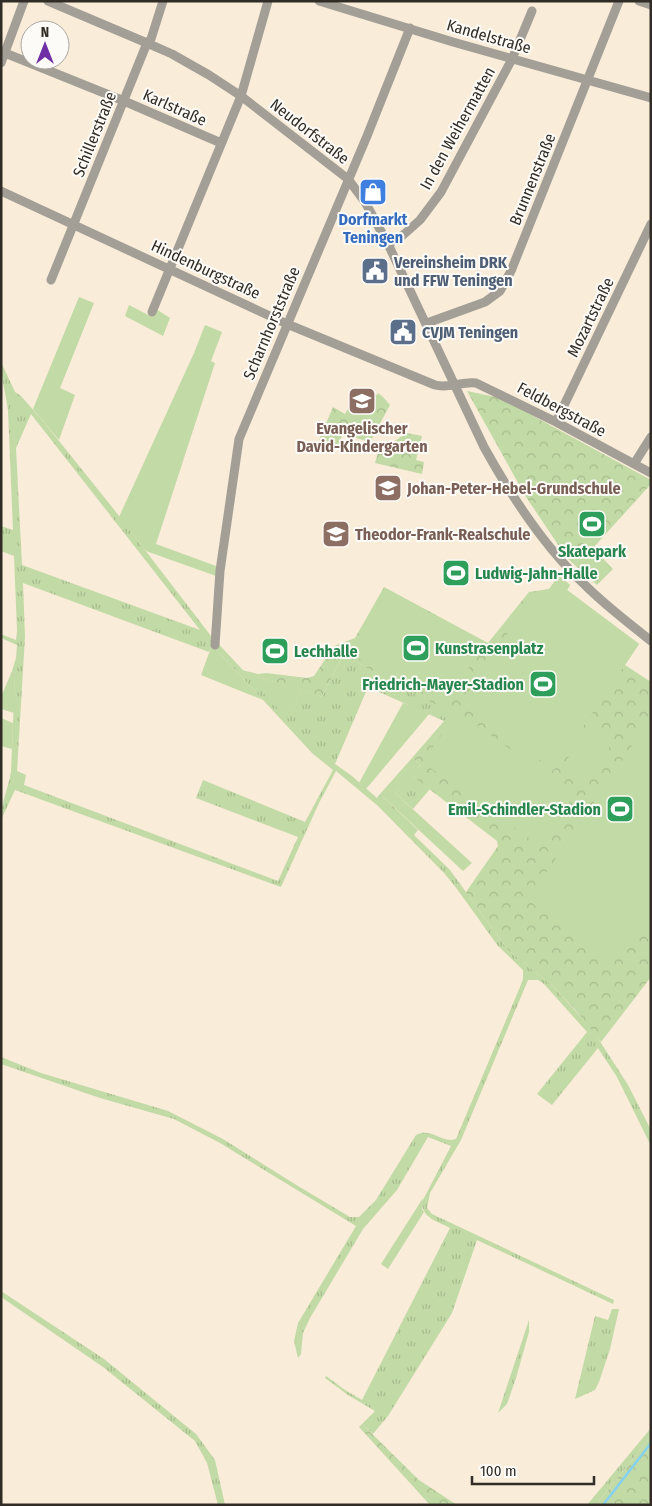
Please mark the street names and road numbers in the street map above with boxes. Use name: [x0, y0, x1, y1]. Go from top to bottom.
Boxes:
street label: Kandelstraße: [445, 15, 533, 58]
street label: In den Weihermatten: [416, 64, 499, 193]
street label: Karlstraße: [140, 85, 210, 130]
street label: Schillerstraße: [69, 89, 120, 180]
street label: Neudorfstraße: [266, 95, 353, 168]
street label: Brunnenstraße: [505, 130, 560, 228]
street label: Hindenburgstraße: [148, 236, 263, 303]
street label: Scharnhorststraße: [239, 264, 304, 383]
street label: Mozartstraße: [563, 274, 618, 360]
street label: Feldbergstraße: [514, 378, 609, 441]

